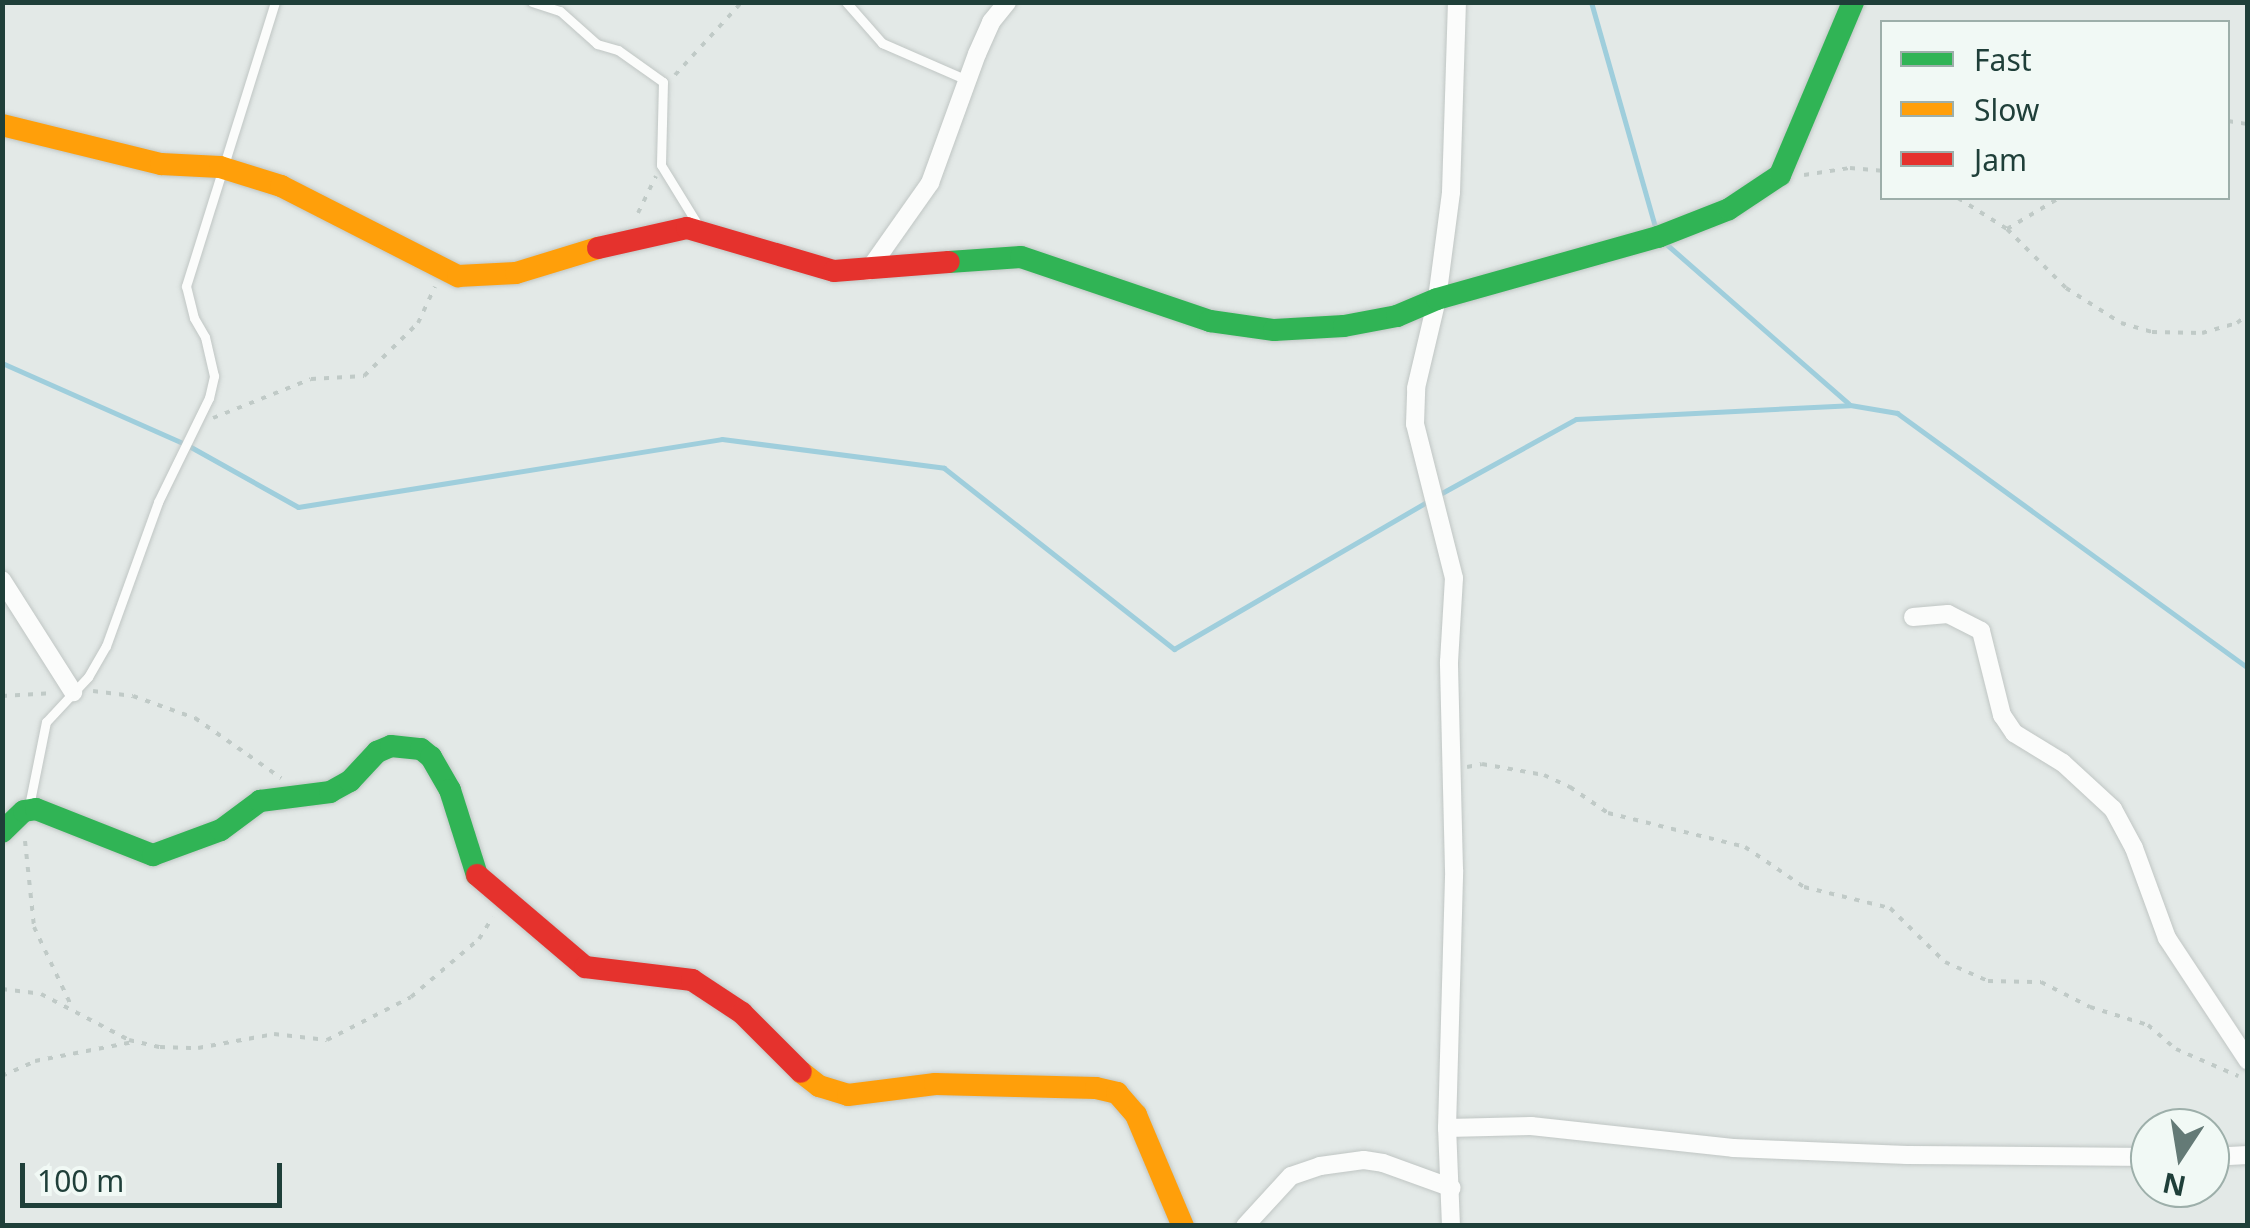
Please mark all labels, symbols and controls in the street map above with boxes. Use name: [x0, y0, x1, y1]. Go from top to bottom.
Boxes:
legend: [1880, 20, 2230, 200]
text: Fast: [1974, 39, 2032, 80]
text: Slow: [1974, 89, 2039, 130]
text: Jam: [1974, 139, 2027, 180]
north arrow: [2130, 1108, 2230, 1208]
scale bar: [25, 1143, 288, 1205]
text: 100 m: [37, 1160, 124, 1201]
text: N: [2159, 1164, 2189, 1206]

